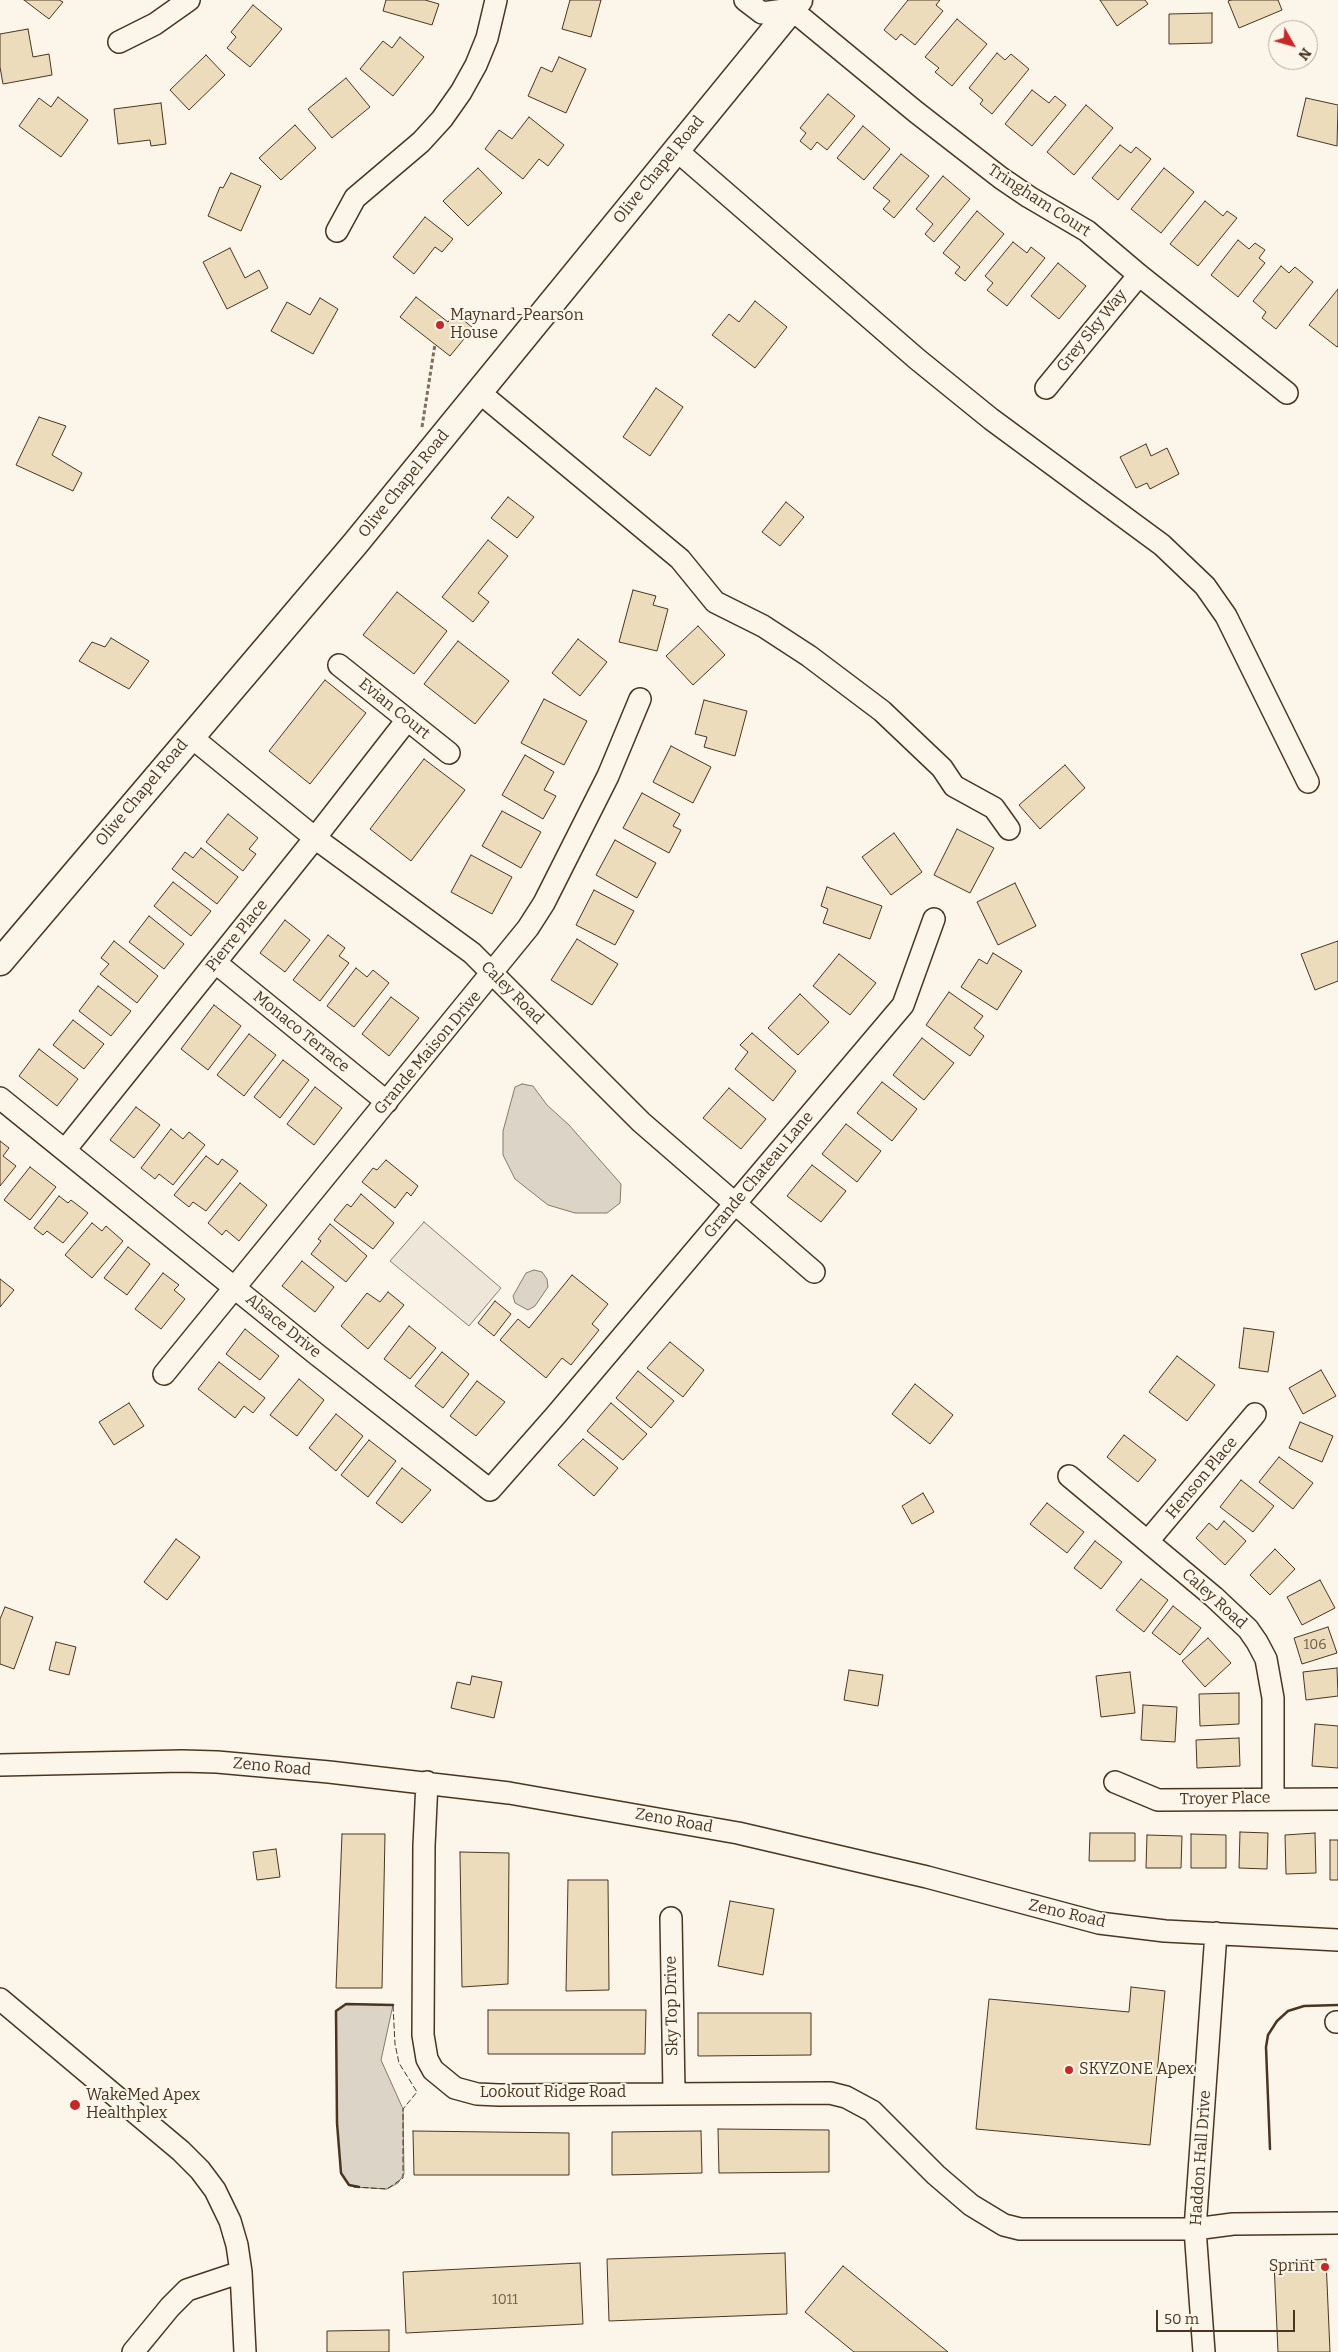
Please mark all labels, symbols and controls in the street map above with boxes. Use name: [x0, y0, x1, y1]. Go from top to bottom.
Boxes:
north arrow: [1268, 20, 1318, 70]
text: N: [1294, 44, 1314, 63]
street label: Olive Chapel Road: [610, 112, 708, 228]
street label: Tringham Court: [984, 161, 1094, 241]
street label: Grey Sky Way: [1053, 286, 1131, 376]
place label: Maynard-Pearson House: [450, 306, 584, 344]
marker: Maynard-Pearson House: [434, 319, 446, 331]
street label: Olive Chapel Road: [355, 426, 453, 542]
street label: Evian Court: [354, 674, 434, 744]
street label: Olive Chapel Road: [92, 736, 192, 850]
street label: Pierre Place: [202, 896, 272, 976]
street label: Caley Road: [477, 958, 547, 1028]
street label: Monaco Terrace: [249, 987, 353, 1077]
street label: Grande Maison Drive: [371, 987, 485, 1119]
street label: Grande Chateau Lane: [700, 1108, 818, 1242]
street label: Alsace Drive: [241, 1290, 325, 1362]
street label: Henson Place: [1162, 1433, 1242, 1523]
street label: Caley Road: [1177, 1565, 1251, 1633]
house number: 106: [1304, 1637, 1326, 1653]
street label: Zeno Road: [232, 1754, 312, 1780]
street label: Troyer Place: [1179, 1789, 1271, 1809]
street label: Zeno Road: [634, 1805, 714, 1837]
street label: Zeno Road: [1027, 1896, 1107, 1932]
street label: Sky Top Drive: [662, 1956, 682, 2056]
place label: SKYZONE Apex: [1079, 2060, 1194, 2080]
marker: SKYZONE Apex: [1063, 2064, 1075, 2076]
street label: Lookout Ridge Road: [480, 2083, 626, 2103]
place label: WakeMed Apex Healthplex: [86, 2086, 200, 2124]
street label: Haddon Hall Drive: [1187, 2090, 1215, 2226]
marker: WakeMed Apex Healthplex: [68, 2098, 82, 2112]
place label: Sprint: [1269, 2257, 1315, 2277]
marker: Sprint: [1319, 2261, 1331, 2273]
house number: 1011: [492, 2292, 518, 2308]
scale bar: [1158, 2300, 1297, 2332]
text: 50 m: [1164, 2310, 1199, 2328]

